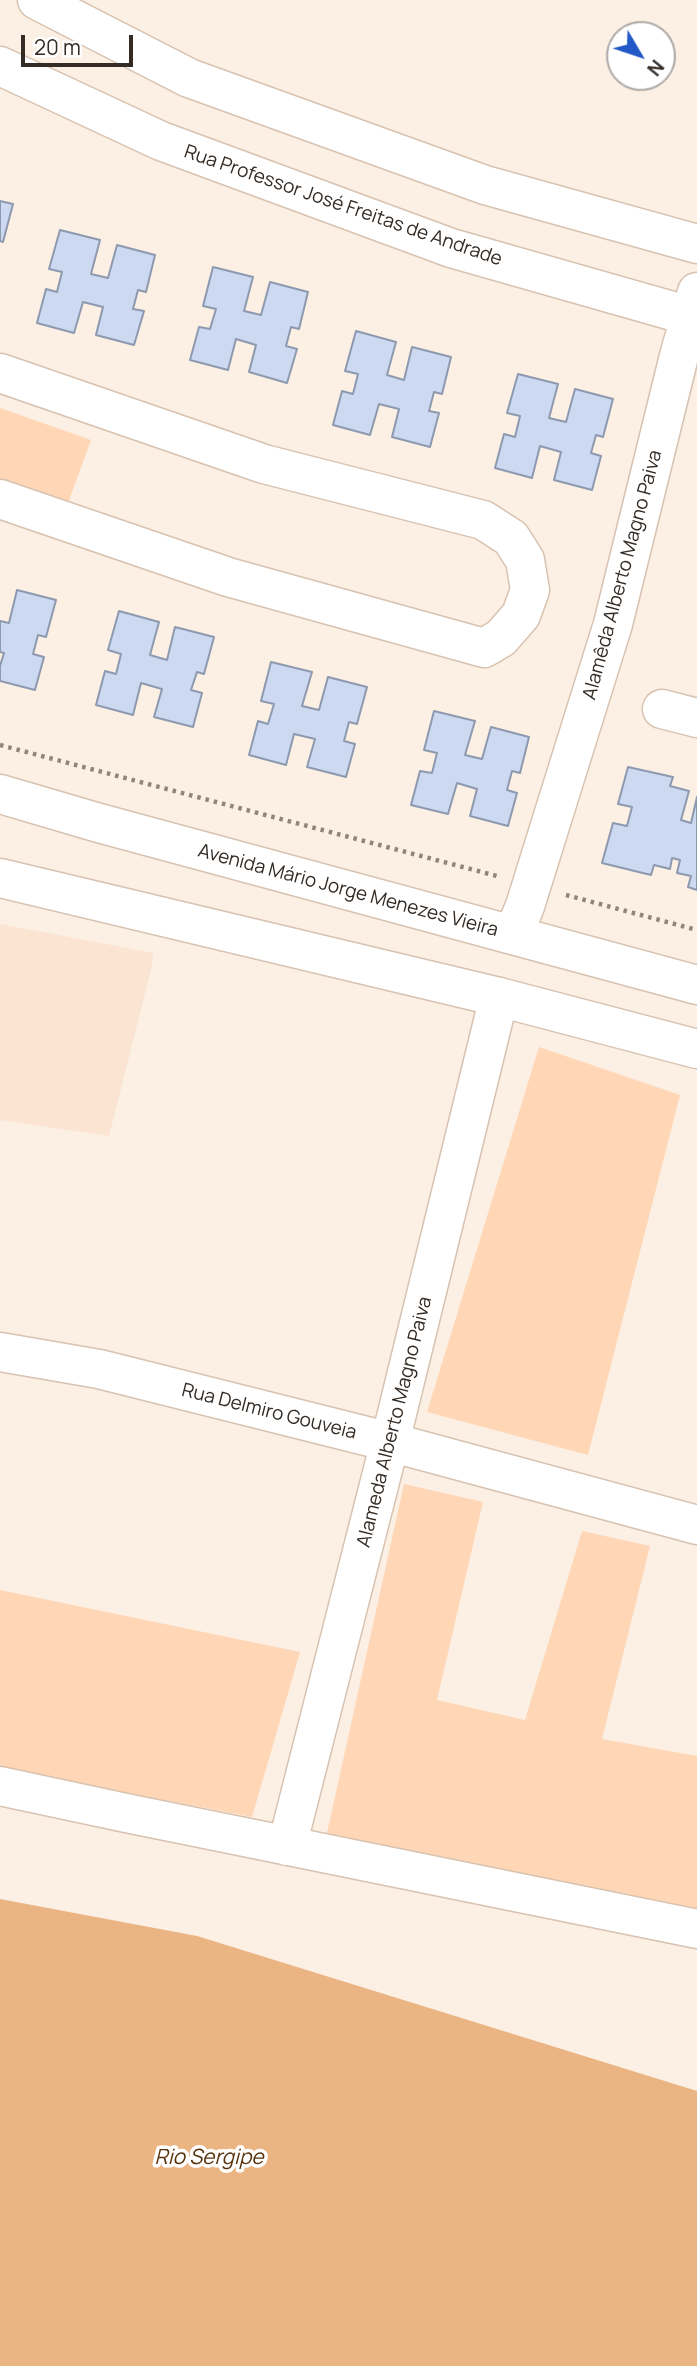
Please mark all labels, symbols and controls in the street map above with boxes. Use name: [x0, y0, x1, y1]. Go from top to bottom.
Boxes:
scale bar: [24, 21, 136, 65]
north arrow: [606, 21, 676, 91]
text: 20 m: [34, 33, 81, 61]
text: N: [641, 54, 670, 81]
street label: Rua Professor José Freitas de Andrade: [181, 141, 505, 271]
street label: Alamêda Alberto Magno Paiva: [579, 448, 667, 702]
street label: Avenida Mário Jorge Menezes Vieira: [196, 840, 500, 942]
street label: Alameda Alberto Magno Paiva: [353, 1294, 437, 1550]
street label: Rua Delmiro Gouveia: [179, 1379, 359, 1445]
water label: Rio Sergipe: [154, 2145, 264, 2171]

